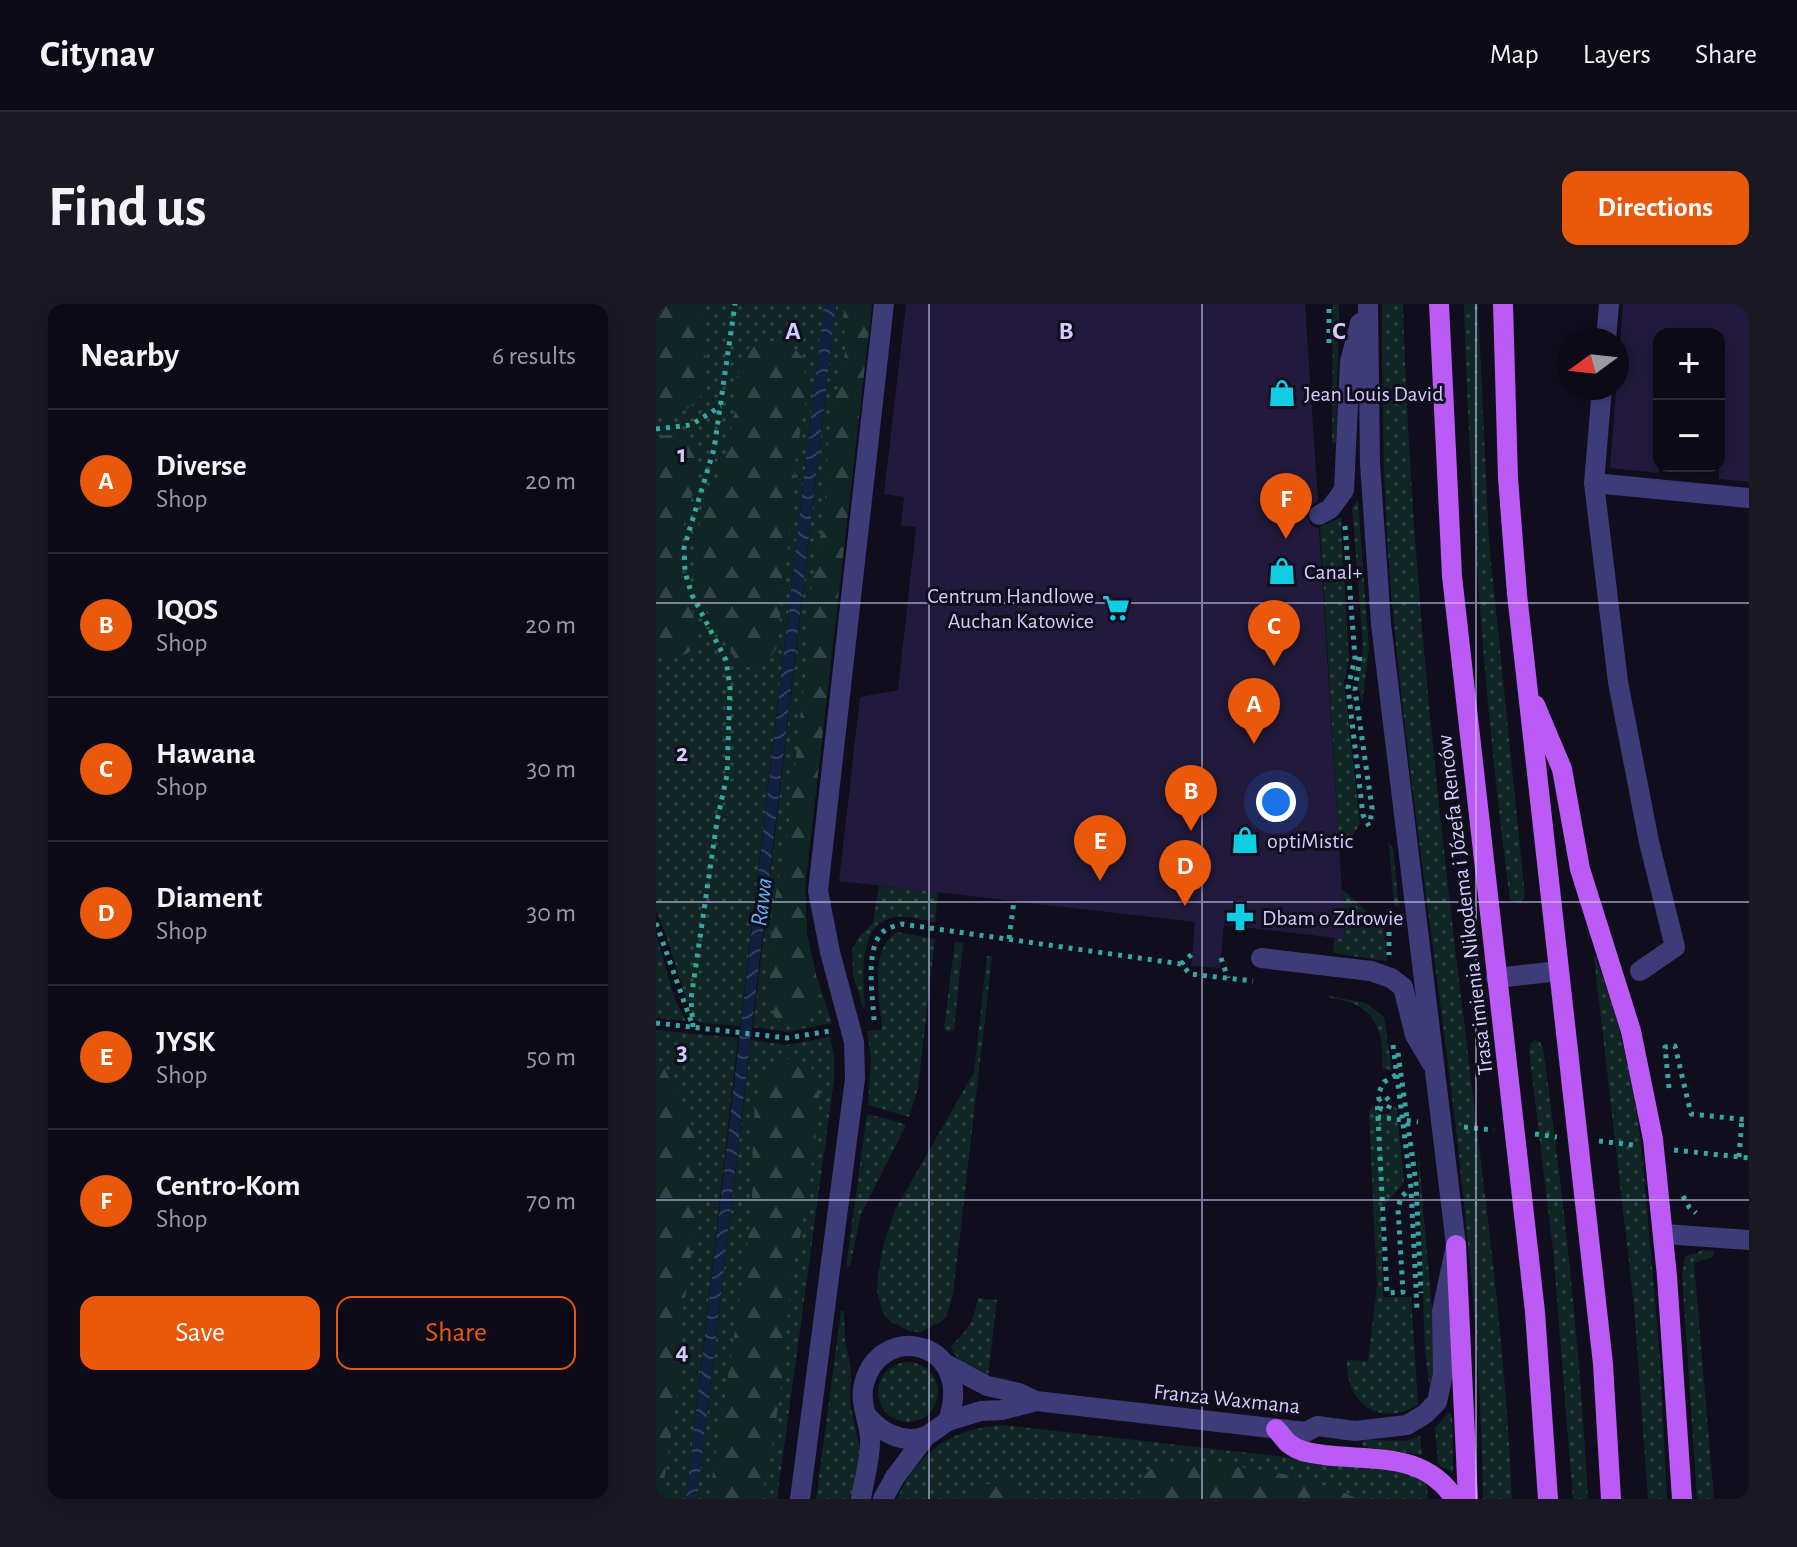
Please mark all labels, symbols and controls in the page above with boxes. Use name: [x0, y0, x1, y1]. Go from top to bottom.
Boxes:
text: Citynav: [40, 36, 154, 74]
text: Map: [1490, 41, 1539, 69]
text: Layers: [1583, 41, 1651, 69]
text: Share: [1695, 41, 1757, 69]
button: Directions: [1562, 171, 1749, 245]
text: Find us: [48, 180, 206, 236]
text: A: [785, 318, 801, 344]
text: B: [1058, 318, 1074, 344]
text: C: [1332, 318, 1346, 344]
north arrow: [1557, 328, 1629, 400]
map controls: [1653, 328, 1725, 472]
button: +: [1653, 328, 1725, 400]
text: Nearby: [80, 339, 179, 373]
text: 6 results: [492, 343, 576, 369]
shop icon: Jean Louis David: [1267, 378, 1297, 408]
place label: Jean Louis David: [1304, 383, 1444, 405]
button: −: [1653, 400, 1725, 472]
text: 1: [677, 441, 687, 467]
text: Diverse: [156, 451, 247, 481]
text: A: [98, 468, 114, 494]
text: 20 m: [525, 468, 576, 494]
pin: F: [1260, 473, 1312, 539]
text: Shop: [156, 486, 208, 512]
shop icon: Canal+: [1267, 556, 1297, 586]
place label: Canal+: [1304, 561, 1363, 583]
place label: Centrum Handlowe Auchan Katowice: [927, 585, 1094, 632]
supermarket icon: Centrum Handlowe Auchan Katowice: [1101, 593, 1131, 623]
text: IQOS: [156, 595, 218, 625]
pin: C: [1248, 600, 1300, 666]
text: B: [98, 612, 114, 638]
text: 20 m: [525, 612, 576, 638]
text: Shop: [156, 630, 208, 656]
pin: A: [1228, 678, 1280, 744]
street label: Trasa imienia Nikodema i Józefa Renców: [1433, 733, 1497, 1076]
text: Hawana: [156, 739, 256, 769]
text: 2: [676, 740, 688, 766]
text: C: [99, 756, 113, 782]
text: 30 m: [526, 756, 576, 782]
pin: B: [1165, 765, 1217, 831]
text: Shop: [156, 774, 208, 800]
your location: [1256, 782, 1296, 822]
pin: E: [1074, 815, 1126, 881]
shop icon: optiMistic: [1230, 825, 1260, 855]
place label: optiMistic: [1267, 830, 1354, 852]
pin: D: [1159, 840, 1211, 906]
water label: Rawa: [747, 877, 777, 928]
text: Diament: [156, 883, 262, 913]
text: D: [97, 900, 115, 926]
text: 30 m: [526, 900, 576, 926]
pharmacy icon: Dbam o Zdrowie: [1225, 902, 1255, 932]
place label: Dbam o Zdrowie: [1262, 907, 1403, 929]
text: Shop: [156, 918, 208, 944]
text: JYSK: [156, 1027, 215, 1057]
text: 3: [676, 1039, 688, 1065]
text: E: [99, 1044, 113, 1070]
text: 50 m: [526, 1044, 576, 1070]
text: Shop: [156, 1062, 208, 1088]
text: Centro-Kom: [156, 1171, 300, 1201]
text: F: [100, 1188, 112, 1214]
text: 70 m: [526, 1188, 576, 1214]
text: Shop: [156, 1206, 208, 1232]
button: Save: [80, 1296, 320, 1370]
button: Share: [336, 1296, 576, 1370]
text: 4: [675, 1338, 689, 1364]
street label: Franza Waxmana: [1153, 1380, 1301, 1418]

